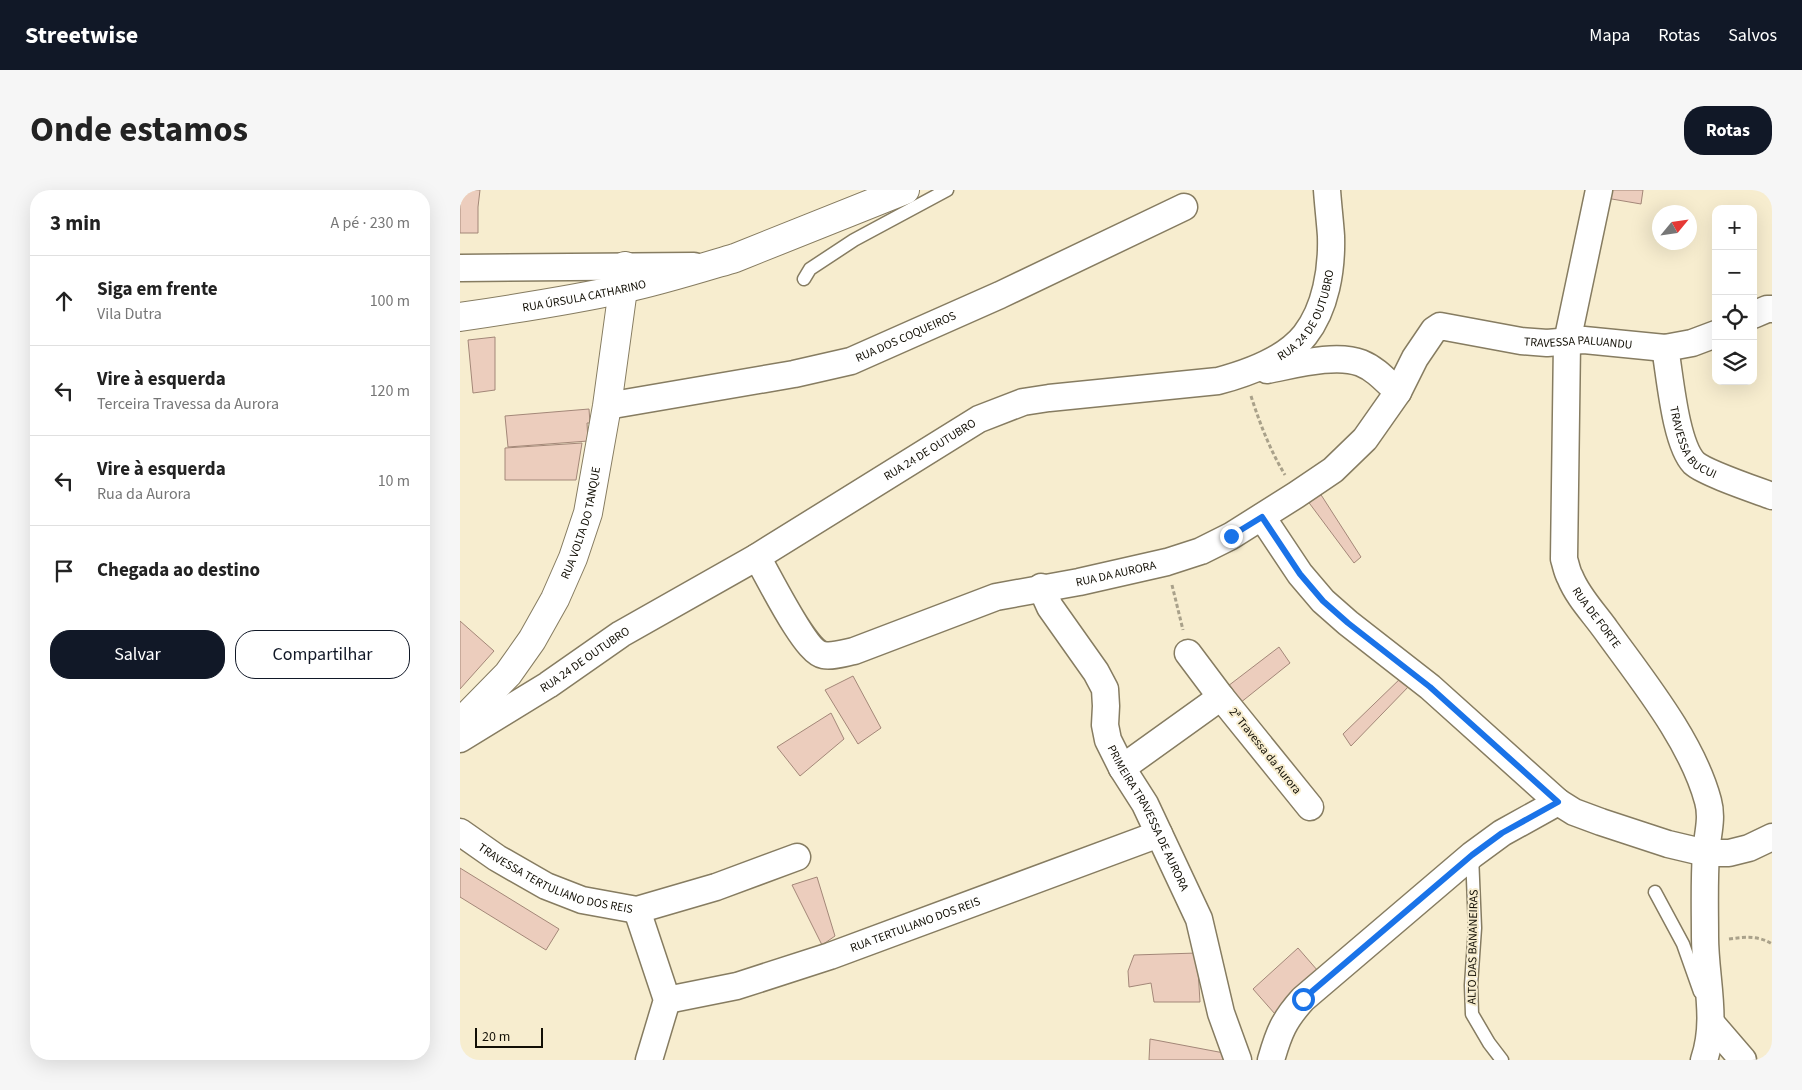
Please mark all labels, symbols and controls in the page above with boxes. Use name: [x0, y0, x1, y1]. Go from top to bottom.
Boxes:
text: Streetwise: [25, 18, 138, 53]
text: Mapa: [1589, 23, 1630, 48]
text: Rotas: [1658, 23, 1700, 48]
text: Salvos: [1728, 23, 1777, 48]
text: Onde estamos: [30, 105, 248, 155]
button: Rotas: [1684, 106, 1772, 155]
north arrow: [1652, 205, 1697, 250]
map controls: [1712, 205, 1757, 385]
button: +: [1712, 205, 1757, 250]
text: 3 min: [50, 208, 101, 238]
text: A pé · 230 m: [331, 212, 410, 234]
button: −: [1712, 250, 1757, 295]
street label: RUA 24 DE OUTUBRO: [1274, 268, 1338, 364]
street label: RUA ÚRSULA CATHARINO: [521, 275, 648, 316]
text: Siga em frente: [97, 276, 218, 303]
icon: ahead: [50, 287, 78, 315]
text: 100 m: [370, 290, 410, 312]
button: locate: [1712, 295, 1757, 340]
text: Vila Dutra: [97, 303, 162, 325]
street label: RUA DOS COQUEIROS: [853, 307, 959, 366]
street label: TRAVESSA PALUANDU: [1523, 331, 1633, 353]
button: layers: [1712, 340, 1757, 385]
text: Vire à esquerda: [97, 366, 226, 393]
icon: left: [50, 377, 78, 405]
text: 120 m: [370, 380, 410, 402]
text: Terceira Travessa da Aurora: [97, 393, 279, 415]
street label: TRAVESSA BUCUI: [1666, 405, 1719, 483]
street label: RUA 24 DE OUTUBRO: [880, 415, 979, 485]
text: Vire à esquerda: [97, 456, 226, 483]
street label: RUA VOLTA DO TANQUE: [556, 465, 605, 582]
icon: left: [50, 467, 78, 495]
text: 10 m: [378, 470, 410, 492]
text: Rua da Aurora: [97, 483, 191, 505]
route end: [1220, 525, 1243, 548]
street label: RUA DA AURORA: [1074, 556, 1158, 591]
icon: arrive: [50, 557, 78, 585]
text: Chegada ao destino: [97, 557, 260, 584]
street label: RUA DE FORTE: [1568, 584, 1625, 652]
street label: RUA 24 DE OUTUBRO: [537, 622, 633, 696]
button: Salvar: [50, 630, 225, 679]
button: Compartilhar: [235, 630, 410, 679]
street label: 2ª Travessa da Aurora: [1225, 704, 1305, 798]
street label: PRIMEIRA TRAVESSA DE AURORA: [1103, 742, 1193, 894]
street label: TRAVESSA TERTULIANO DOS REIS: [475, 839, 634, 918]
street label: ALTO DAS BANANEIRAS: [1463, 889, 1483, 1005]
street label: RUA TERTULIANO DOS REIS: [848, 893, 983, 956]
route start: [1292, 988, 1315, 1011]
scale bar: [475, 1025, 542, 1048]
text: 20 m: [482, 1027, 510, 1047]

